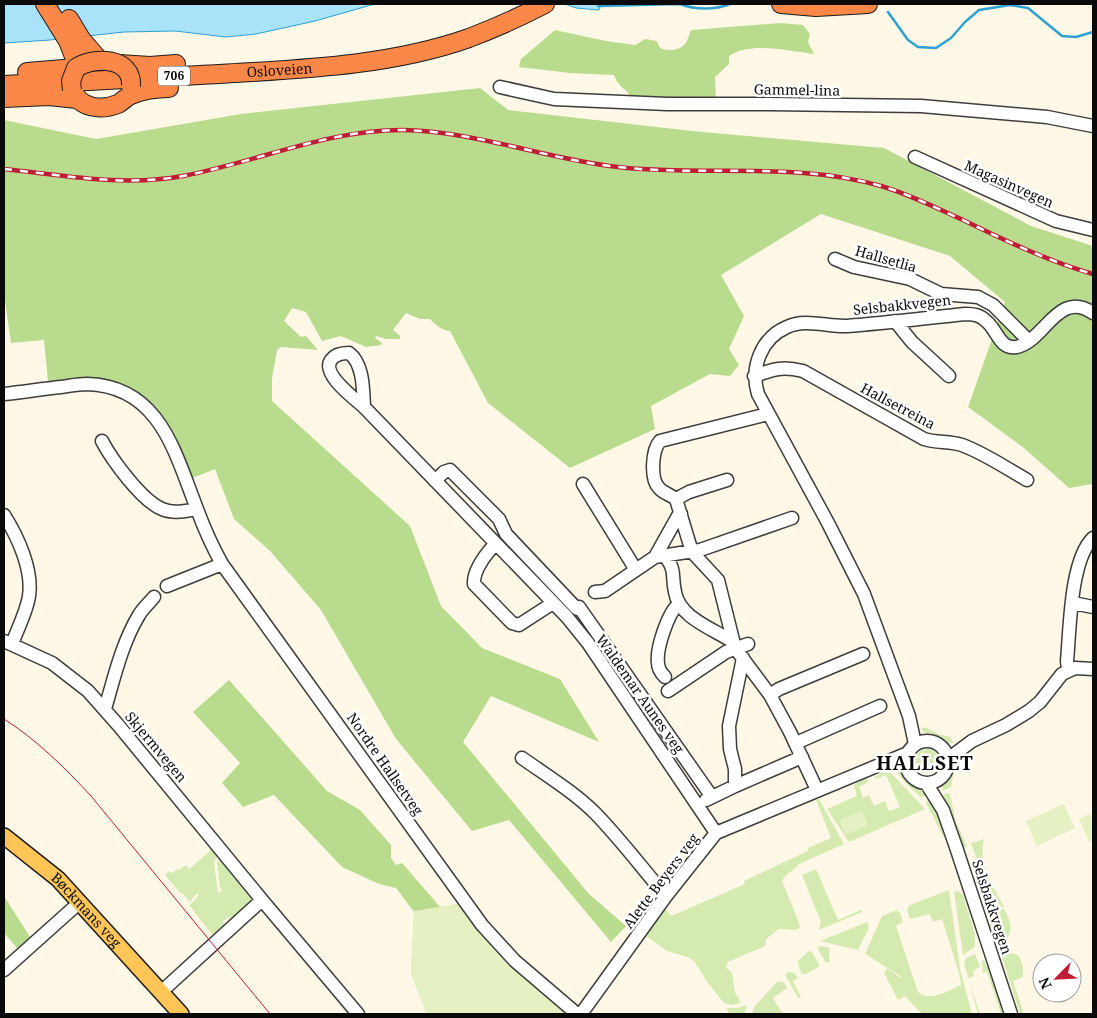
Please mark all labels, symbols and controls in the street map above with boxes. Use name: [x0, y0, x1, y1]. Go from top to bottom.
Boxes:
street label: Osloveien: [246, 58, 313, 81]
road number: 706: [158, 66, 190, 85]
street label: Gammel-lina: [754, 79, 840, 100]
street label: Magasinvegen: [962, 155, 1057, 212]
street label: Hallsetlia: [853, 241, 919, 276]
street label: Selsbakkvegen: [852, 290, 952, 319]
street label: Hallsetreina: [858, 378, 939, 433]
street label: Waldemar Aunes veg: [592, 630, 689, 757]
street label: Skjermvegen: [121, 707, 192, 786]
street label: Nordre Hallsetveg: [343, 709, 428, 819]
district label: HALLSET: [876, 750, 974, 776]
street label: Alette Beyers veg: [619, 829, 703, 932]
street label: Selsbakkvegen: [968, 857, 1017, 957]
street label: Bøckmans veg: [48, 868, 126, 952]
north arrow: [1032, 953, 1082, 1003]
text: N: [1034, 975, 1056, 992]

